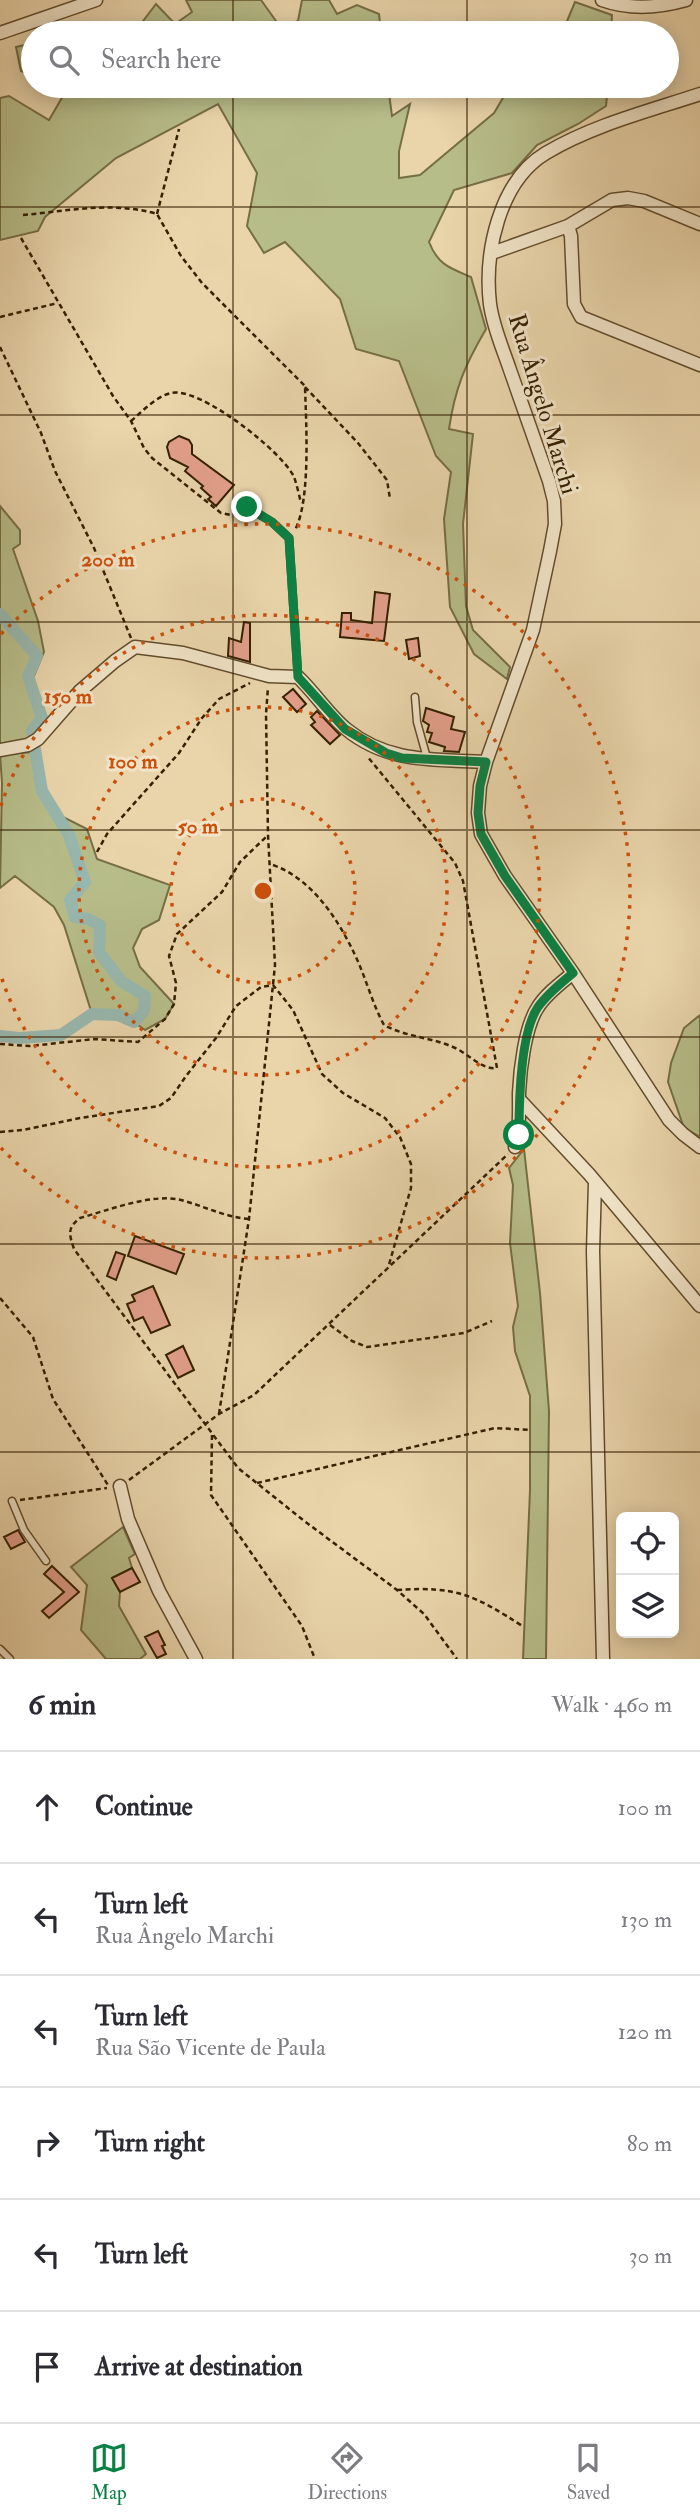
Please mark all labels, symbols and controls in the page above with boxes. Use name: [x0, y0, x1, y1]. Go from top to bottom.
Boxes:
search box: [21, 21, 679, 98]
icon: search: [45, 41, 83, 79]
text: Search here: [101, 44, 221, 76]
street label: Rua Ângelo Marchi: [501, 310, 586, 498]
route end: [231, 491, 262, 522]
text: 200 m: [82, 546, 135, 573]
text: 150 m: [44, 683, 93, 710]
text: 100 m: [108, 748, 159, 775]
text: 50 m: [178, 813, 219, 840]
centre of rings: [251, 879, 275, 903]
route start: [503, 1119, 534, 1150]
map controls: [616, 1512, 679, 1638]
button: locate: [616, 1512, 679, 1575]
button: layers: [616, 1575, 679, 1638]
text: 6 min: [28, 1686, 96, 1723]
text: Walk · 460 m: [552, 1690, 672, 1719]
icon: ahead: [28, 1788, 66, 1826]
text: Continue: [95, 1791, 193, 1823]
text: 100 m: [618, 1793, 672, 1822]
text: Turn left: [95, 1889, 188, 1921]
icon: left: [28, 1900, 66, 1938]
text: 130 m: [620, 1905, 672, 1934]
text: Rua Ângelo Marchi: [95, 1921, 274, 1950]
text: Turn left: [95, 2001, 188, 2033]
icon: left: [28, 2012, 66, 2050]
text: 120 m: [618, 2017, 672, 2046]
text: Rua São Vicente de Paula: [95, 2033, 326, 2062]
icon: right: [28, 2124, 66, 2162]
text: Turn right: [95, 2127, 205, 2159]
text: 80 m: [627, 2129, 672, 2158]
icon: left: [28, 2236, 66, 2274]
text: Turn left: [95, 2239, 188, 2271]
text: 30 m: [629, 2241, 672, 2270]
icon: arrive: [28, 2348, 66, 2386]
text: Arrive at destination: [95, 2351, 303, 2383]
tab: Map: [90, 2439, 128, 2505]
tab: Directions: [307, 2439, 387, 2505]
tab: Saved: [567, 2439, 610, 2505]

